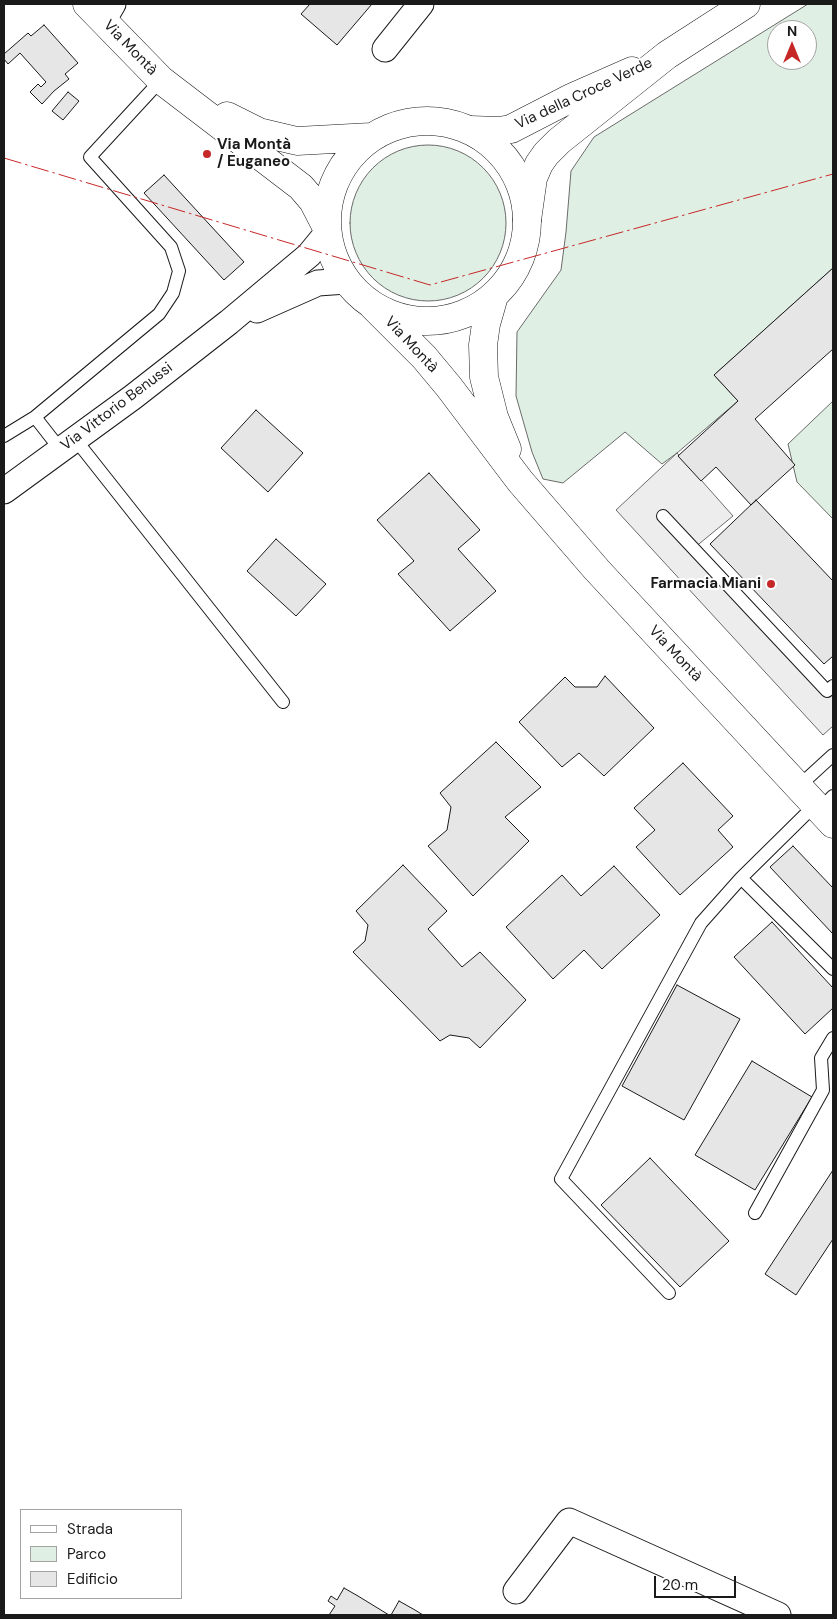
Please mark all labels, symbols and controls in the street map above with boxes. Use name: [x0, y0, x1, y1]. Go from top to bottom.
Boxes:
street label: Via Montà: [99, 17, 161, 79]
north arrow: [767, 20, 817, 70]
text: N: [787, 22, 797, 40]
street label: Via della Croce Verde: [513, 54, 655, 134]
place label: Via Montà / Euganeo: [217, 136, 291, 171]
marker: Via Montà / Euganeo: [201, 148, 213, 160]
street label: Via Montà: [381, 313, 441, 377]
street label: Via Vittorio Benussi: [58, 359, 176, 455]
place label: Farmacia Miani: [650, 575, 761, 593]
marker: Farmacia Miani: [765, 578, 777, 590]
street label: Via Montà: [645, 622, 705, 686]
legend: [20, 1509, 182, 1599]
text: Strada: [67, 1519, 113, 1539]
text: Parco: [67, 1544, 106, 1564]
scale bar: [657, 1566, 740, 1598]
text: Edificio: [67, 1569, 118, 1589]
text: 20 m: [662, 1575, 698, 1595]

